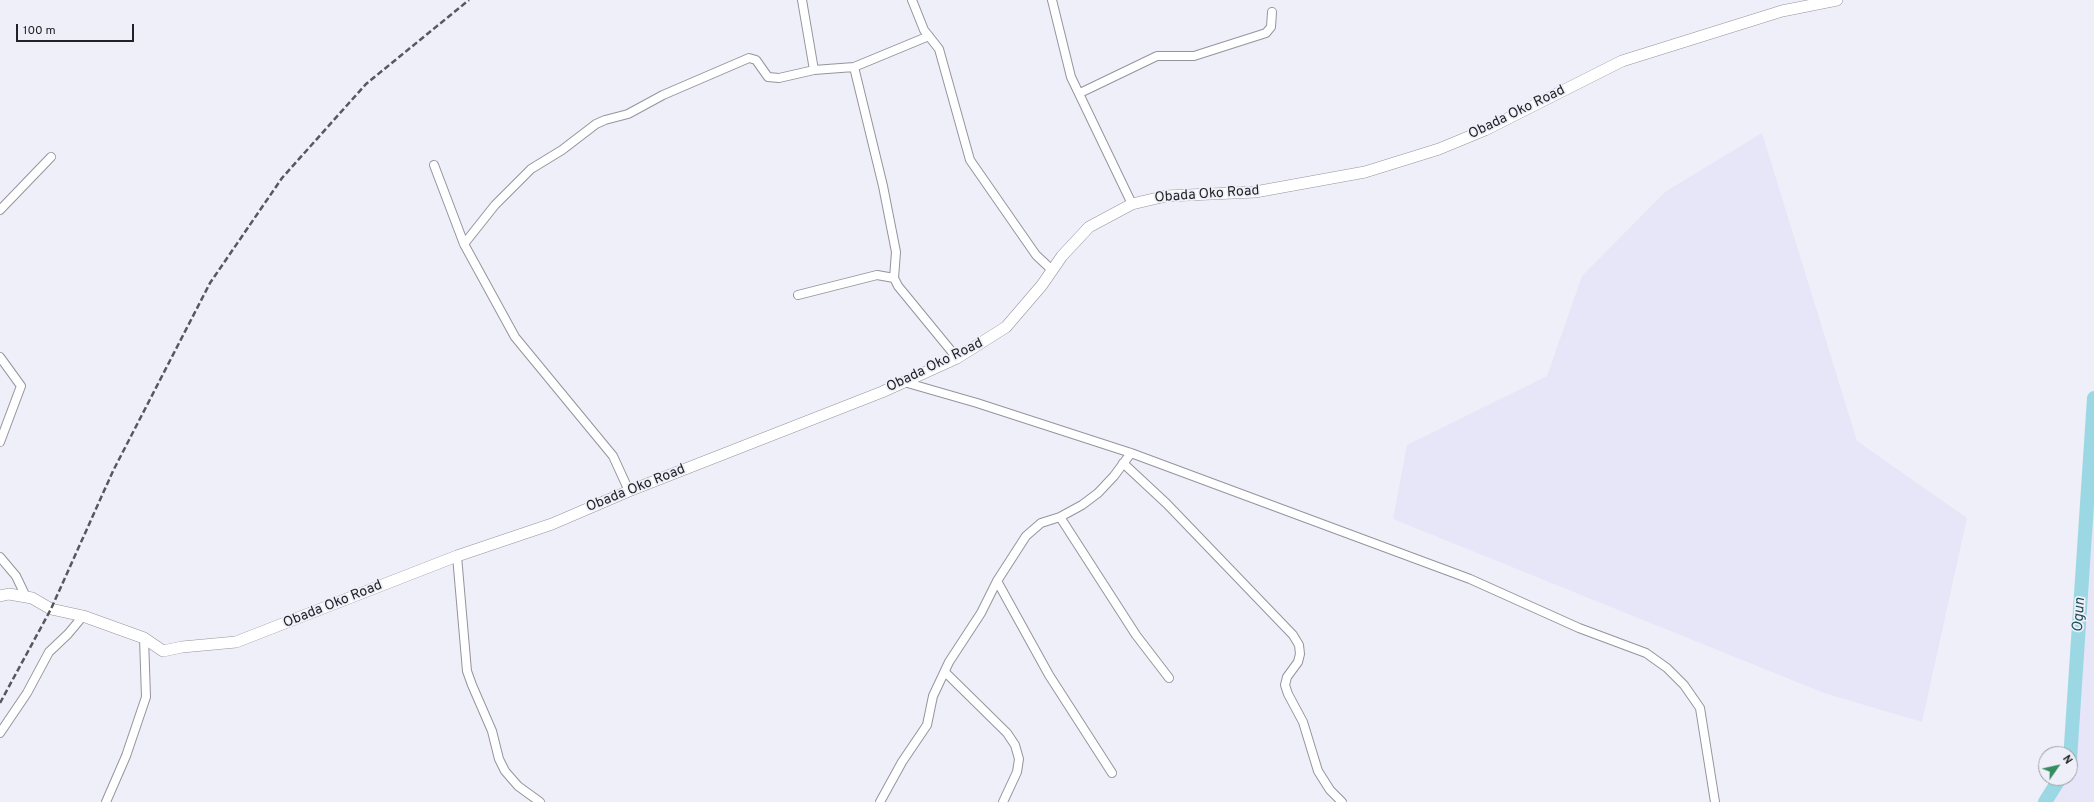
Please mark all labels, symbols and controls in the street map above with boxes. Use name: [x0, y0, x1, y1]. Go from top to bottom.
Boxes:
scale bar: [18, 16, 136, 42]
text: 100 m: [23, 23, 56, 39]
street label: Obada Oko Road: [1466, 82, 1568, 144]
street label: Obada Oko Road: [1154, 183, 1260, 207]
street label: Obada Oko Road: [884, 335, 986, 397]
street label: Obada Oko Road: [584, 462, 688, 516]
street label: Obada Oko Road: [281, 578, 385, 632]
water label: Ogun: [2070, 597, 2090, 633]
north arrow: [2038, 746, 2078, 786]
text: N: [2059, 753, 2075, 767]

